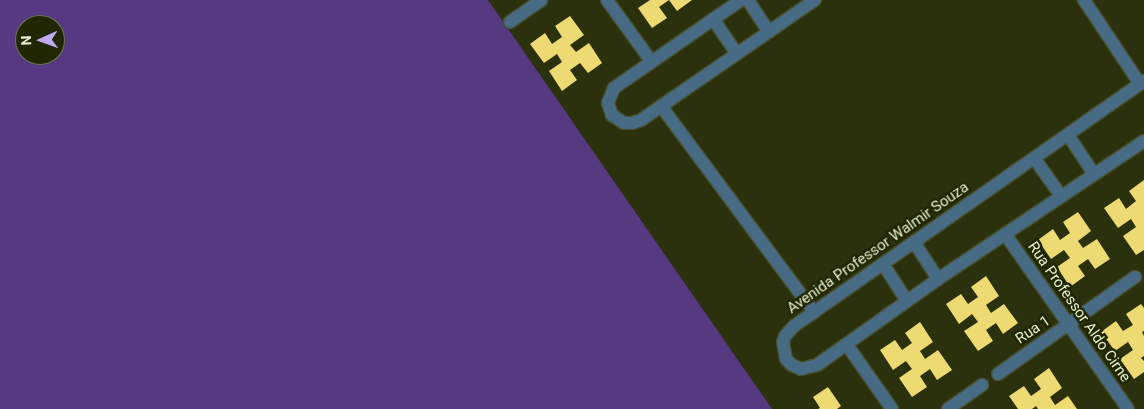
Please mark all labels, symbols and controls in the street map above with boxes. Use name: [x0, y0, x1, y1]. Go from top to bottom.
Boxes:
north arrow: [15, 15, 65, 65]
text: N: [18, 35, 34, 46]
street label: Avenida Professor Walmir Souza: [784, 178, 972, 318]
street label: Rua Professor Aldo Cirne: [1024, 238, 1134, 386]
street label: Rua 1: [1012, 312, 1054, 348]

